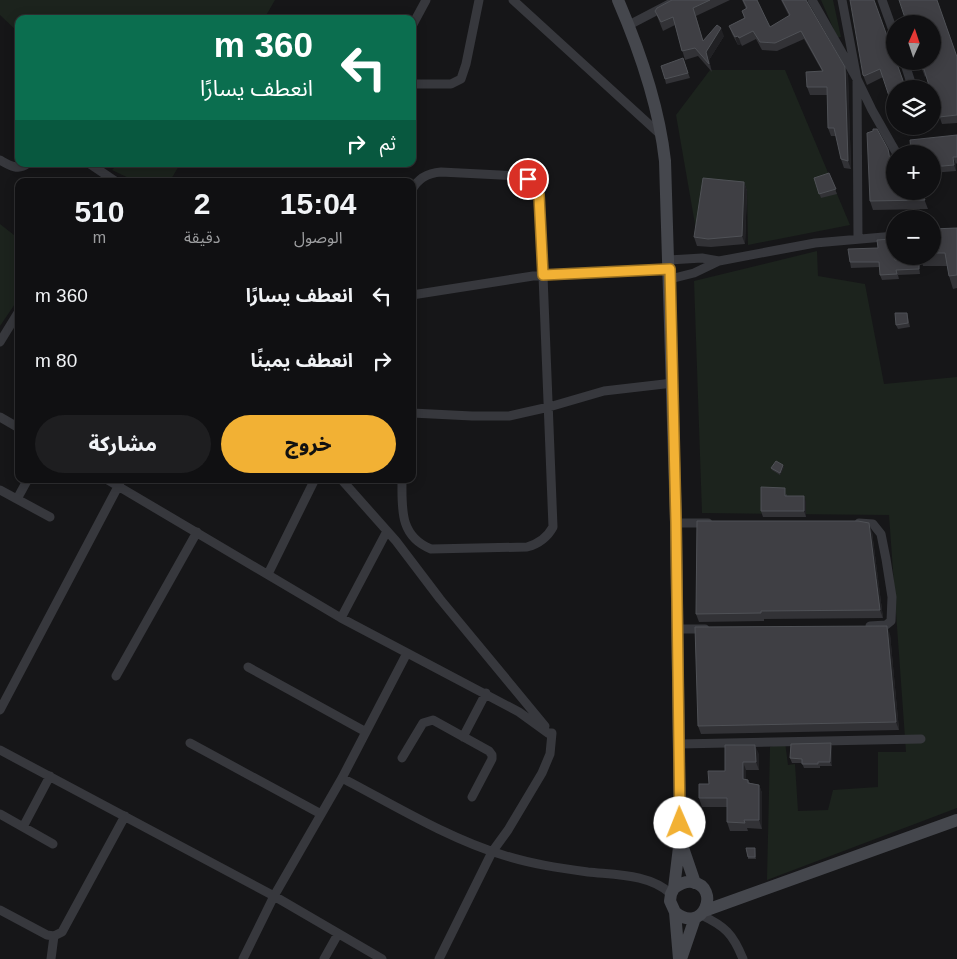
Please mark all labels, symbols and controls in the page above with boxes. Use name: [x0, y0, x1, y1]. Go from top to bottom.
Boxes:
north arrow: [886, 15, 941, 70]
map controls: [886, 15, 941, 265]
text: 360 m: [214, 25, 313, 64]
icon: left: [331, 35, 396, 100]
text: انعطف يسارًا: [200, 76, 313, 101]
button: layers: [886, 80, 941, 135]
icon: right: [342, 130, 370, 158]
text: ثم: [380, 133, 396, 154]
button: +: [886, 145, 941, 200]
pin: [507, 158, 549, 200]
icon: arrive: [514, 165, 542, 193]
text: 2: [194, 187, 211, 220]
text: 15:04: [280, 187, 357, 220]
text: 510: [74, 195, 125, 228]
button: −: [886, 210, 941, 265]
text: m: [93, 229, 106, 246]
text: دقيقة: [184, 229, 220, 246]
text: الوصول: [294, 229, 343, 246]
icon: left: [368, 282, 396, 310]
text: 360 m: [35, 285, 88, 306]
text: انعطف يسارًا: [246, 285, 353, 306]
icon: right: [368, 347, 396, 375]
text: 80 m: [35, 350, 77, 371]
text: انعطف يمينًا: [251, 350, 353, 371]
button: مشاركة: [35, 415, 211, 473]
button: خروج: [221, 415, 396, 473]
position arrow: [653, 796, 705, 848]

